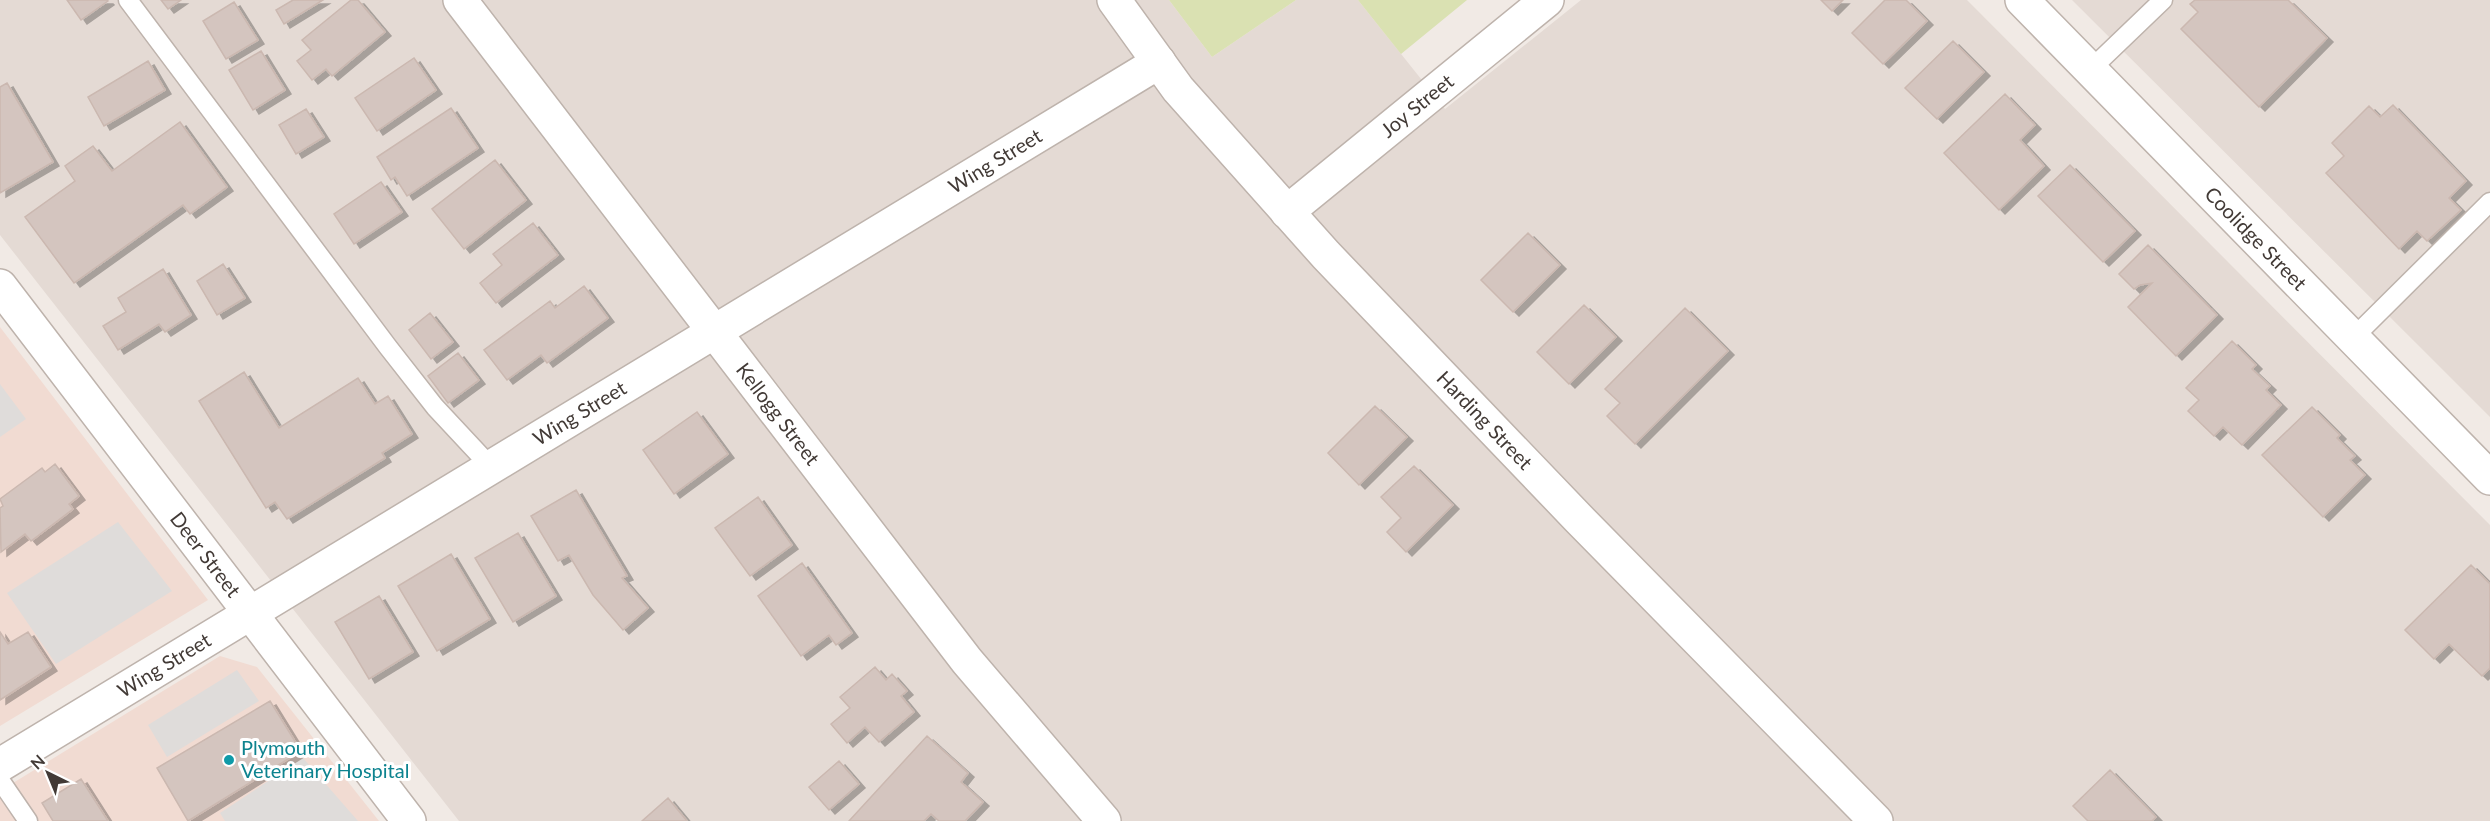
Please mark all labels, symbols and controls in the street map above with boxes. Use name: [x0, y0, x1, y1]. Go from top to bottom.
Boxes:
street label: Joy Street: [1375, 68, 1458, 142]
street label: Wing Street: [944, 123, 1046, 198]
street label: Coolidge Street: [2200, 181, 2312, 295]
street label: Kellogg Street: [732, 358, 825, 469]
street label: Harding Street: [1432, 365, 1538, 474]
street label: Wing Street: [528, 375, 630, 450]
street label: Deer Street: [166, 507, 246, 601]
street label: Wing Street: [113, 627, 215, 702]
place label: Plymouth Veterinary Hospital: [241, 735, 409, 782]
north arrow: [18, 743, 78, 803]
text: N: [26, 751, 48, 773]
marker: Plymouth Veterinary Hospital: [222, 753, 236, 767]

